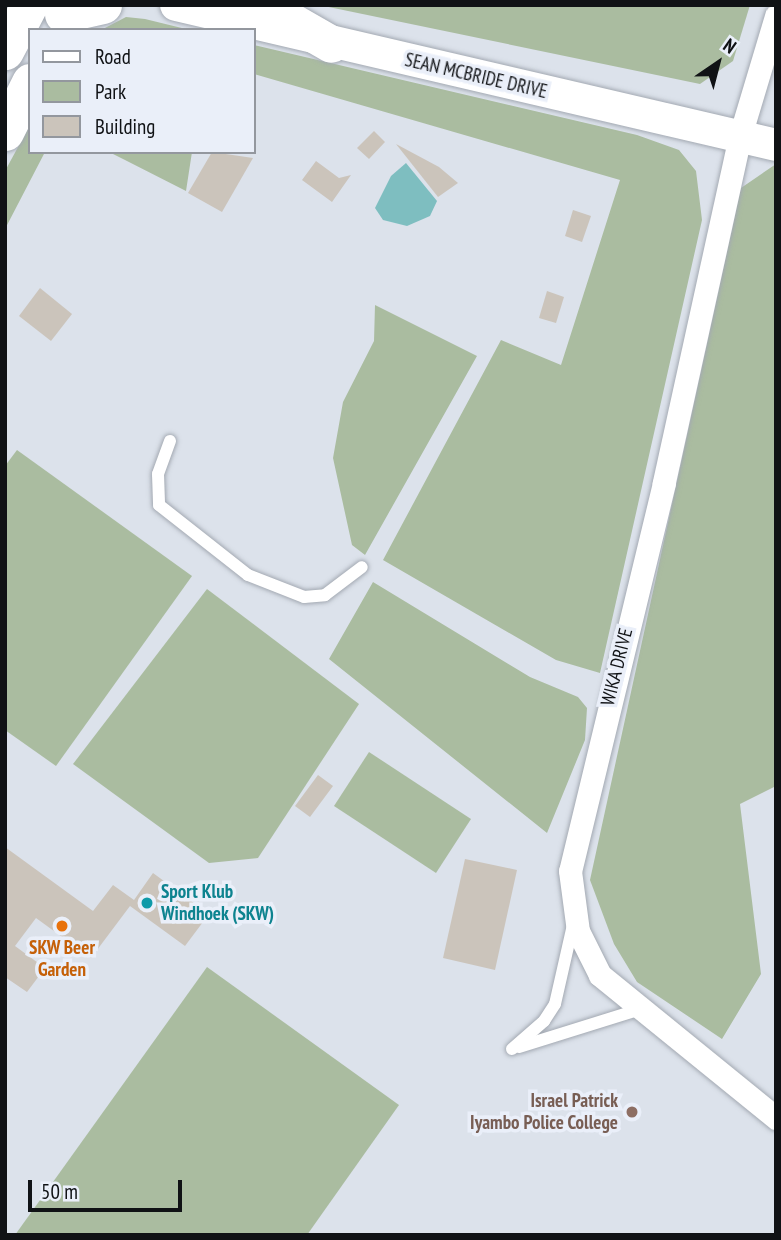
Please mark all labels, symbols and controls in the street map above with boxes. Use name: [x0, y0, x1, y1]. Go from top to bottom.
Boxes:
legend: [28, 28, 256, 154]
north arrow: [683, 28, 753, 98]
text: N: [719, 33, 741, 59]
text: Road: [95, 43, 131, 70]
street label: SEAN MCBRIDE DRIVE: [403, 49, 549, 103]
text: Park: [95, 78, 126, 105]
text: Building: [95, 113, 155, 140]
street label: WIKA DRIVE: [596, 626, 638, 708]
place label: Sport Klub Windhoek (SKW): [161, 881, 275, 925]
marker: Sport Klub Windhoek (SKW): [139, 895, 155, 911]
marker: SKW Beer Garden: [54, 918, 70, 934]
place label: SKW Beer Garden: [29, 937, 95, 981]
place label: Israel Patrick Iyambo Police College: [470, 1090, 618, 1134]
marker: Israel Patrick Iyambo Police College: [624, 1104, 640, 1120]
scale bar: [32, 1166, 186, 1210]
text: 50 m: [41, 1178, 78, 1205]

